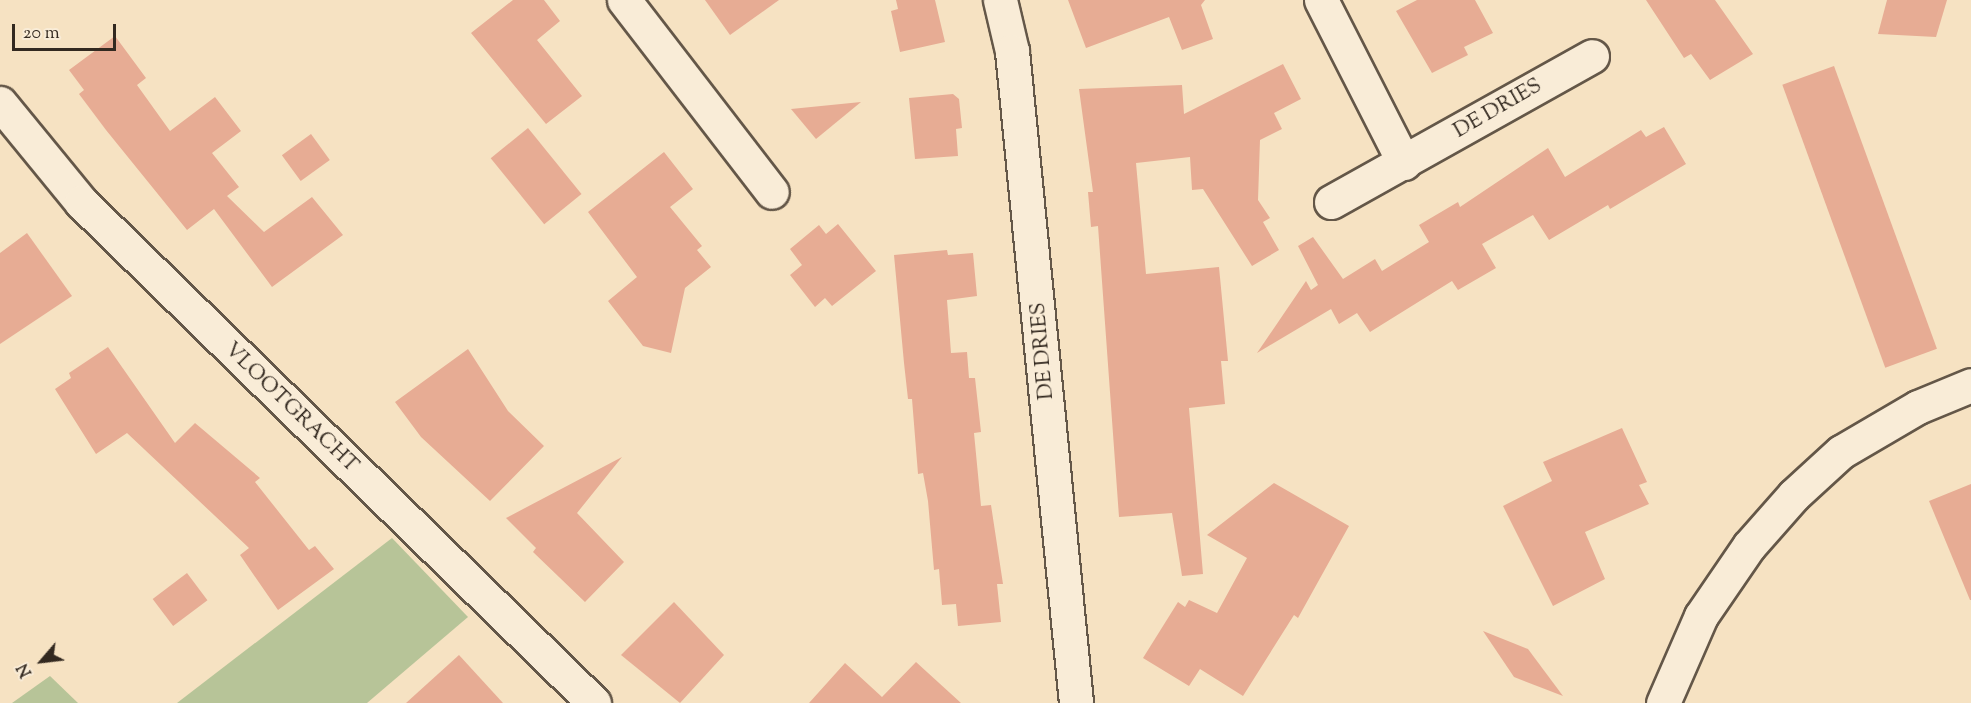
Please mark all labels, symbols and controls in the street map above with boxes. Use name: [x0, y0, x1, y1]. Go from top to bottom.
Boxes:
scale bar: [15, 12, 118, 50]
text: 20 m: [23, 21, 60, 47]
street label: DE DRIES: [1449, 74, 1547, 144]
street label: DE DRIES: [1026, 301, 1060, 401]
street label: VLOOTGRACHT: [219, 338, 363, 478]
north arrow: [12, 631, 72, 691]
text: N: [13, 659, 39, 681]

